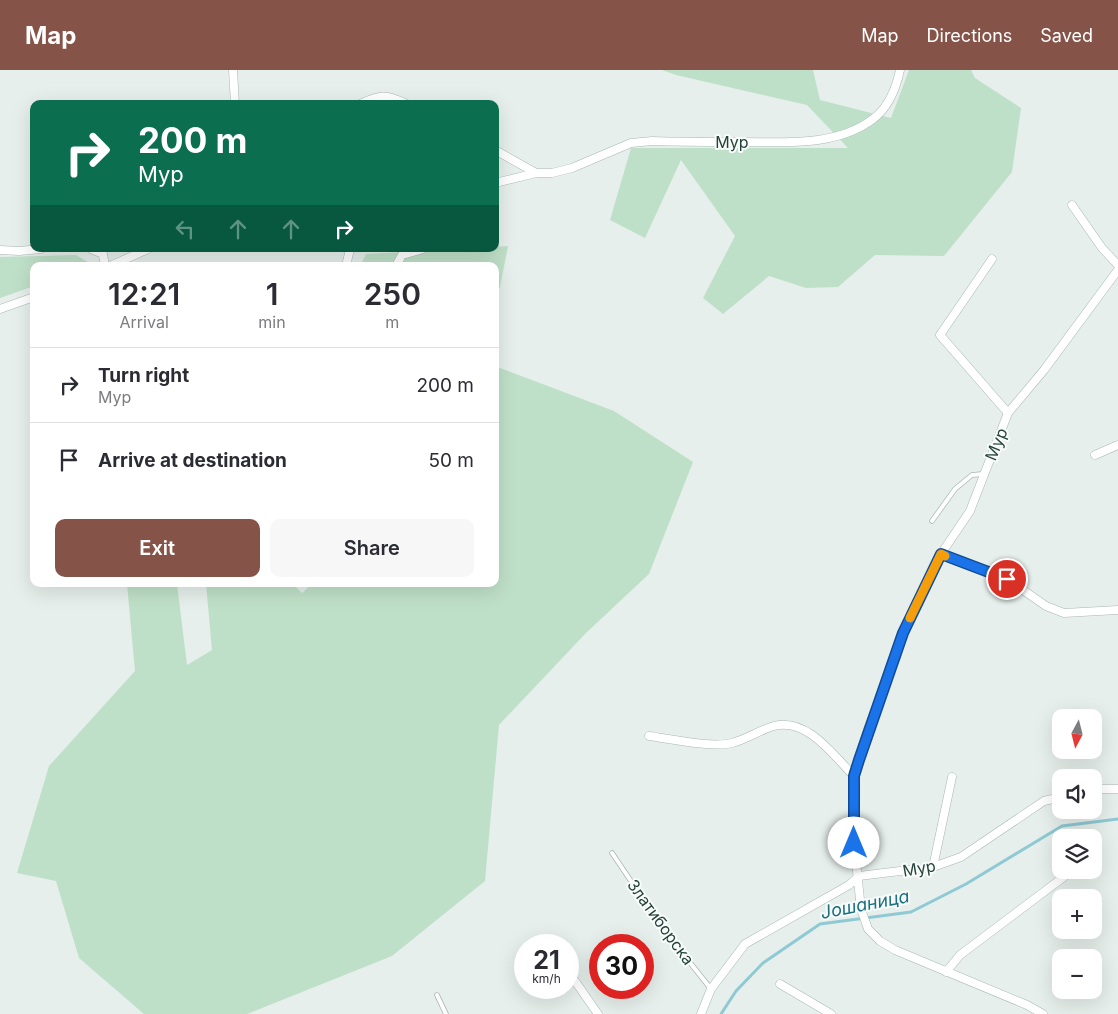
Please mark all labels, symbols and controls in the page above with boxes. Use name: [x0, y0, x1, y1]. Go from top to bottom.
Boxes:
text: Map: [25, 21, 76, 50]
text: Map: [861, 25, 899, 46]
text: Directions: [927, 25, 1012, 46]
text: Saved: [1040, 25, 1093, 46]
text: 200 m: [138, 119, 247, 161]
icon: right: [55, 120, 120, 185]
street label: Мур: [715, 132, 749, 152]
text: Мур: [138, 161, 184, 187]
icon: left: [171, 215, 199, 243]
icon: ahead: [224, 215, 252, 243]
icon: ahead: [277, 215, 305, 243]
icon: right: [330, 215, 358, 243]
text: 12:21: [108, 276, 180, 312]
text: 1: [266, 276, 278, 312]
text: 250: [364, 276, 421, 312]
text: Arrival: [120, 312, 169, 332]
text: min: [258, 312, 286, 332]
text: m: [385, 312, 399, 332]
text: Turn right: [98, 364, 189, 387]
icon: right: [55, 371, 83, 399]
text: 200 m: [416, 374, 474, 397]
text: Мур: [98, 387, 131, 407]
street label: Мур: [980, 425, 1012, 463]
icon: arrive: [55, 446, 83, 474]
text: Arrive at destination: [98, 449, 287, 472]
text: 50 m: [428, 449, 474, 472]
button: Exit: [55, 519, 260, 577]
button: Share: [270, 519, 474, 577]
pin: [986, 558, 1028, 600]
icon: arrive: [993, 565, 1021, 593]
north arrow: [1052, 709, 1102, 759]
map controls: [1052, 709, 1102, 999]
button: sound: [1052, 769, 1102, 819]
position arrow: [827, 816, 879, 868]
button: layers: [1052, 829, 1102, 879]
street label: Мур: [901, 855, 937, 881]
street label: Златиборска: [623, 875, 699, 969]
water label: Јошаница: [819, 885, 911, 923]
button: +: [1052, 889, 1102, 939]
speed limit sign: 30: [589, 934, 654, 999]
text: 21: [533, 945, 560, 975]
button: −: [1052, 949, 1102, 999]
text: km/h: [532, 971, 561, 986]

